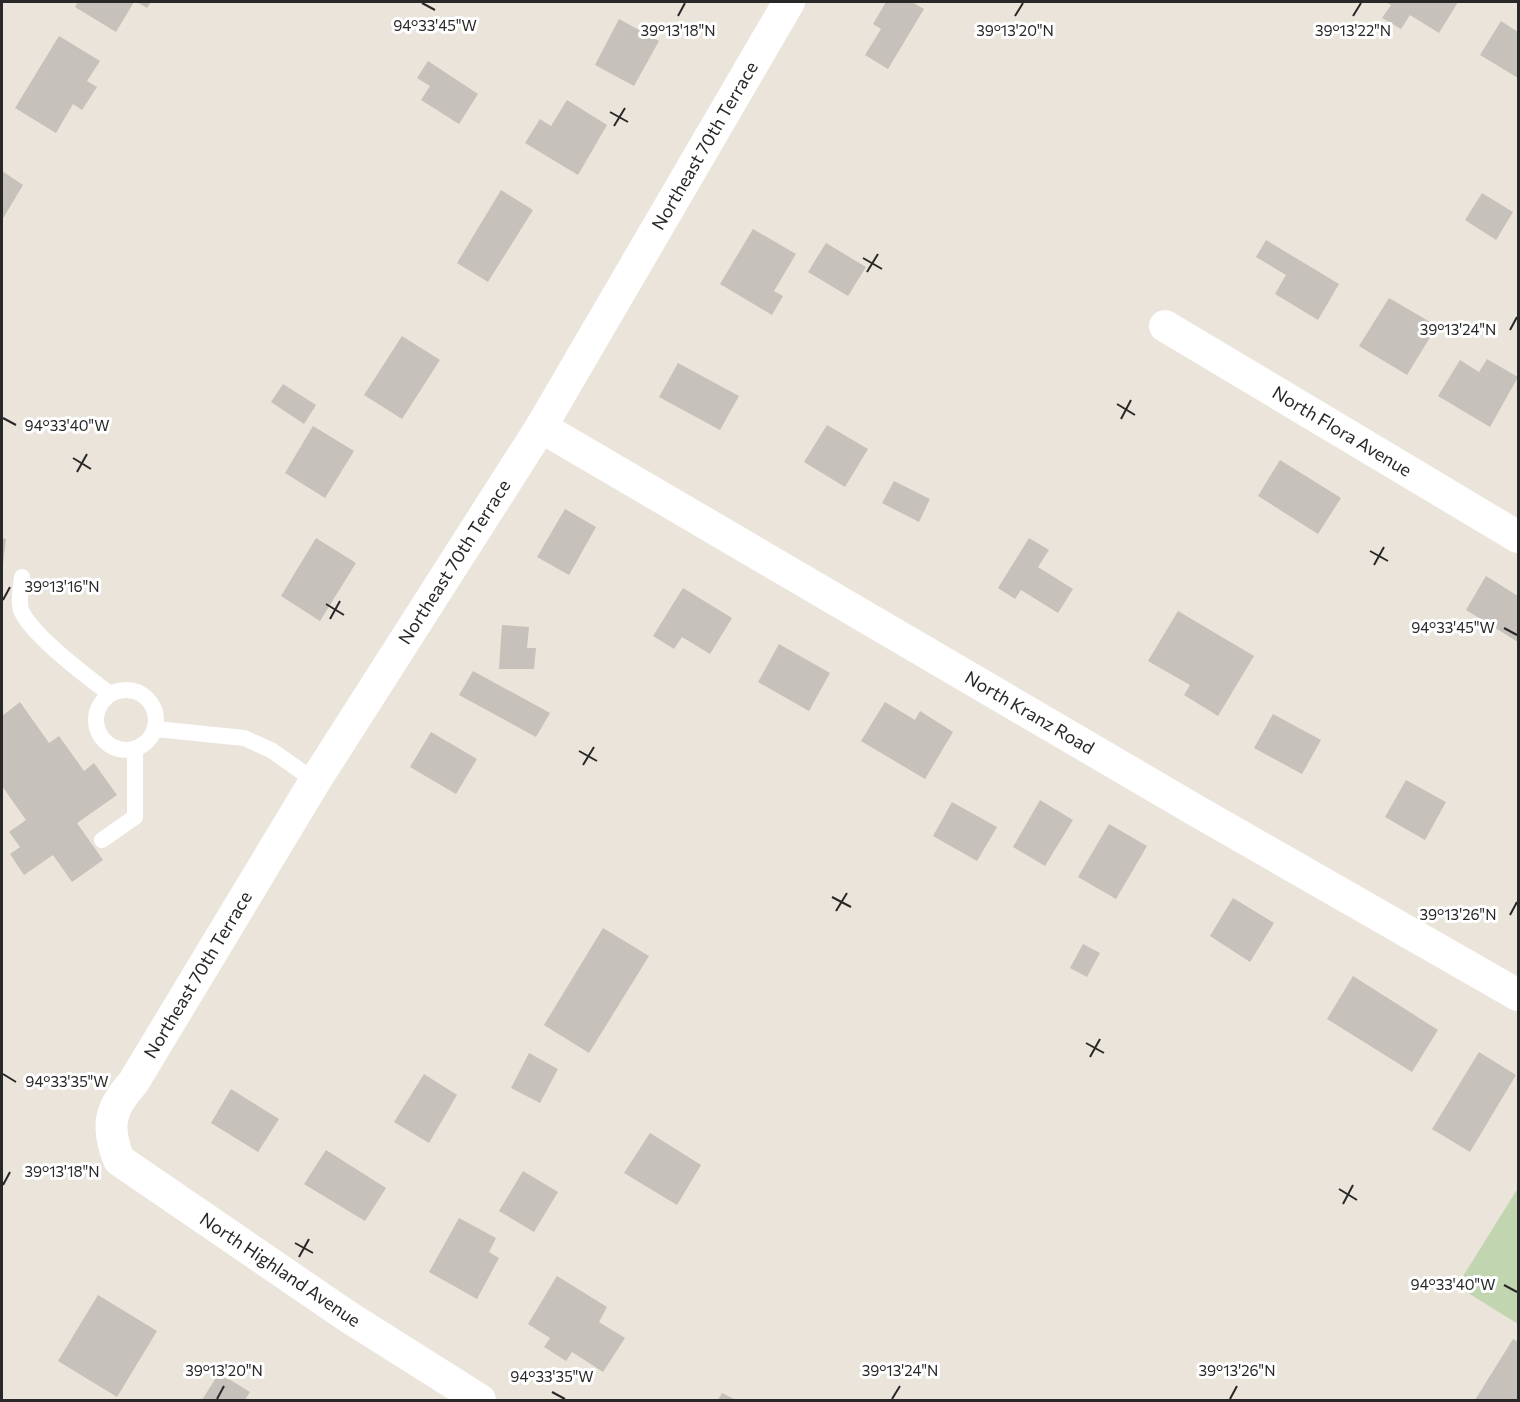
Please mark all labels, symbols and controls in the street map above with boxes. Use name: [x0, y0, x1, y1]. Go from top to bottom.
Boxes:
text: 94°33'45"W: [393, 16, 477, 34]
text: 39°13'18"N: [640, 21, 716, 39]
text: 39°13'20"N: [976, 21, 1054, 39]
text: 39°13'22"N: [1315, 21, 1391, 39]
street label: Northeast 70th Terrace: [647, 57, 762, 233]
text: 39°13'24"N: [1420, 320, 1496, 338]
street label: North Flora Avenue: [1269, 381, 1416, 481]
text: 94°33'40"W: [25, 416, 109, 434]
street label: Northeast 70th Terrace: [393, 475, 515, 648]
text: 39°13'16"N: [24, 577, 100, 595]
text: 94°33'45"W: [1411, 618, 1495, 636]
street label: North Kranz Road: [961, 666, 1098, 759]
street label: Northeast 70th Terrace: [138, 887, 256, 1062]
text: 39°13'26"N: [1420, 905, 1496, 923]
text: 94°33'35"W: [25, 1072, 109, 1090]
text: 39°13'18"N: [24, 1162, 100, 1180]
street label: North Highland Avenue: [196, 1207, 365, 1331]
text: 94°33'40"W: [1411, 1275, 1495, 1293]
text: 39°13'20"N: [185, 1361, 263, 1379]
text: 39°13'24"N: [862, 1361, 938, 1379]
text: 39°13'26"N: [1199, 1361, 1275, 1379]
text: 94°33'35"W: [510, 1367, 594, 1385]

